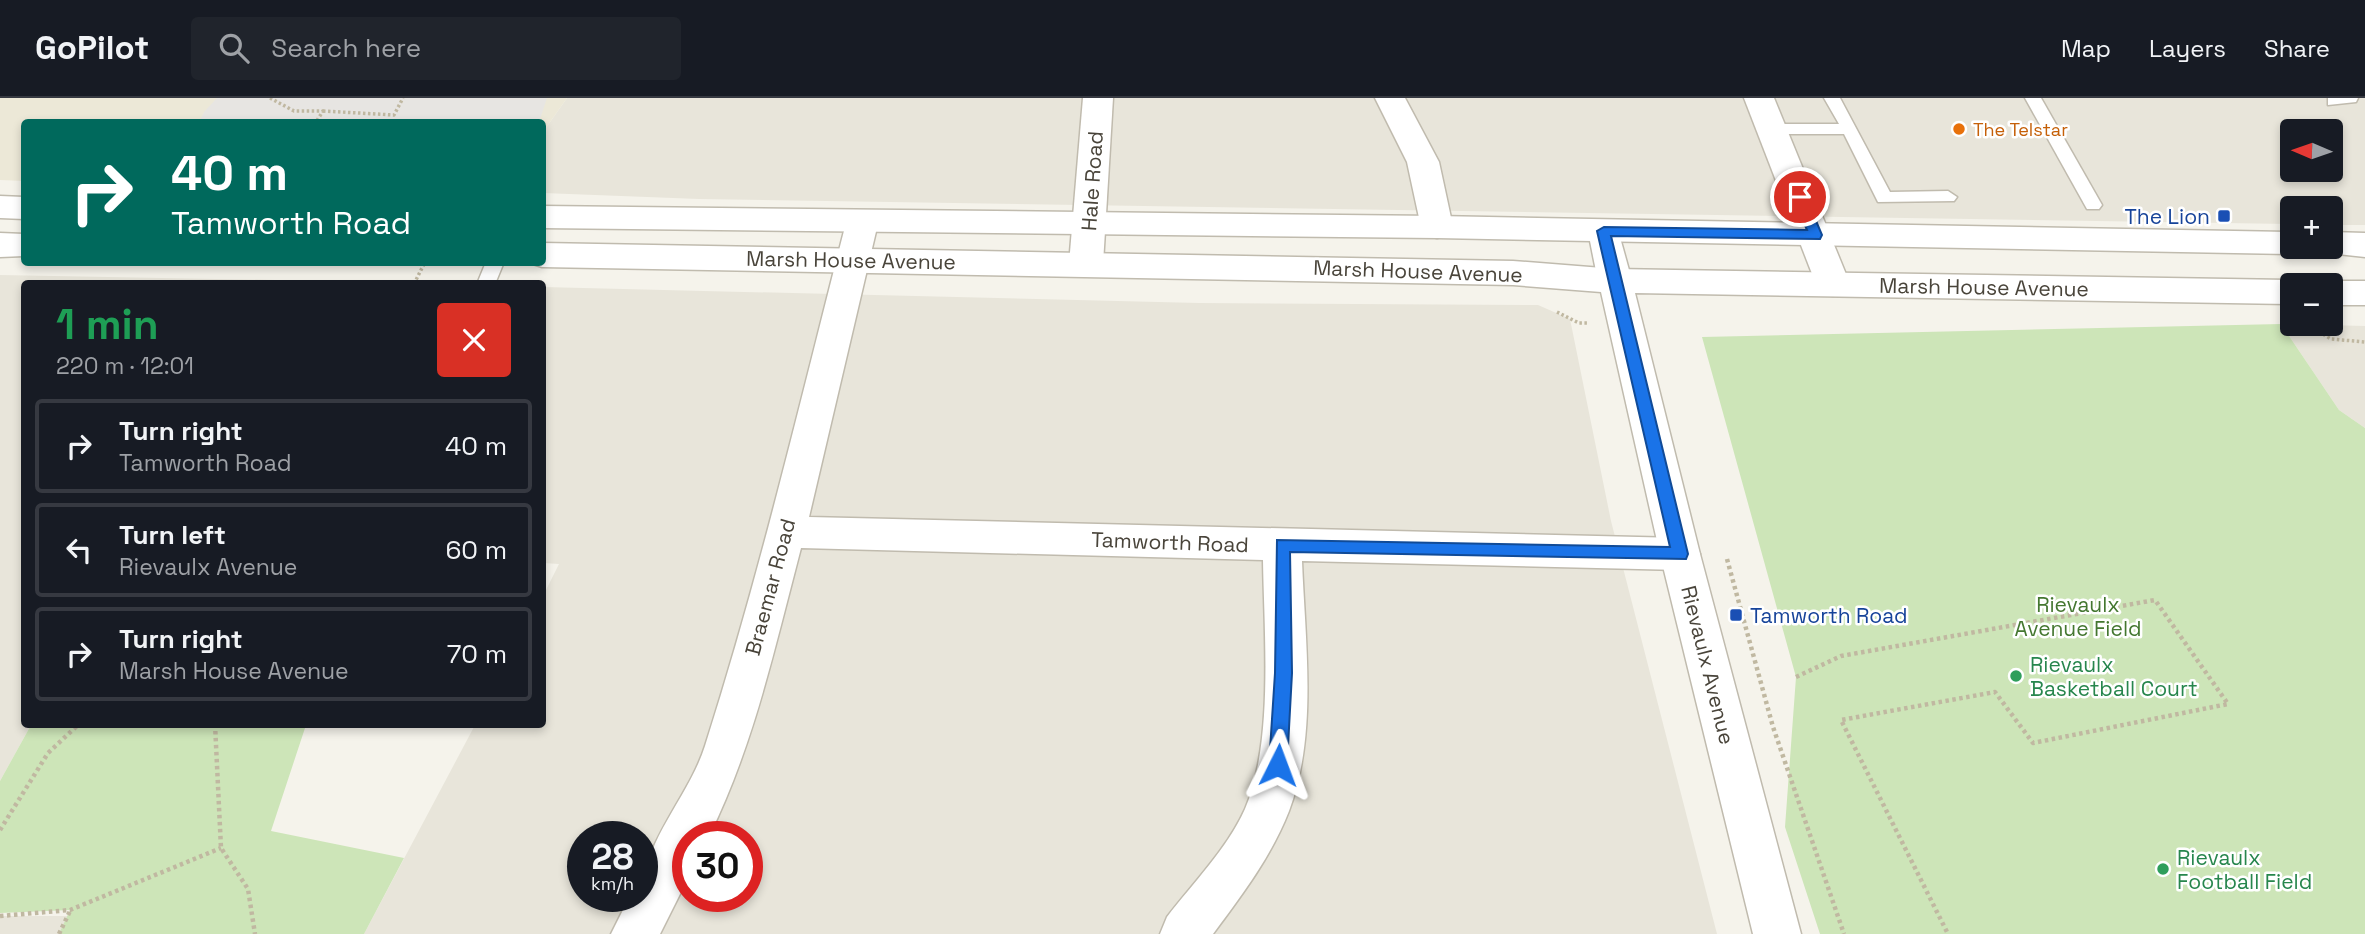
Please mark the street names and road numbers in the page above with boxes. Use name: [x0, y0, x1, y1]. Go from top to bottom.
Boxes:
street label: Hale Road: [1075, 130, 1109, 232]
street label: Marsh House Avenue: [746, 245, 956, 275]
street label: Marsh House Avenue: [1313, 254, 1523, 288]
street label: Marsh House Avenue: [1879, 272, 2089, 302]
street label: Braemar Road: [739, 516, 801, 658]
street label: Tamworth Road: [1091, 526, 1249, 558]
street label: Rievaulx Avenue: [1675, 583, 1741, 747]

